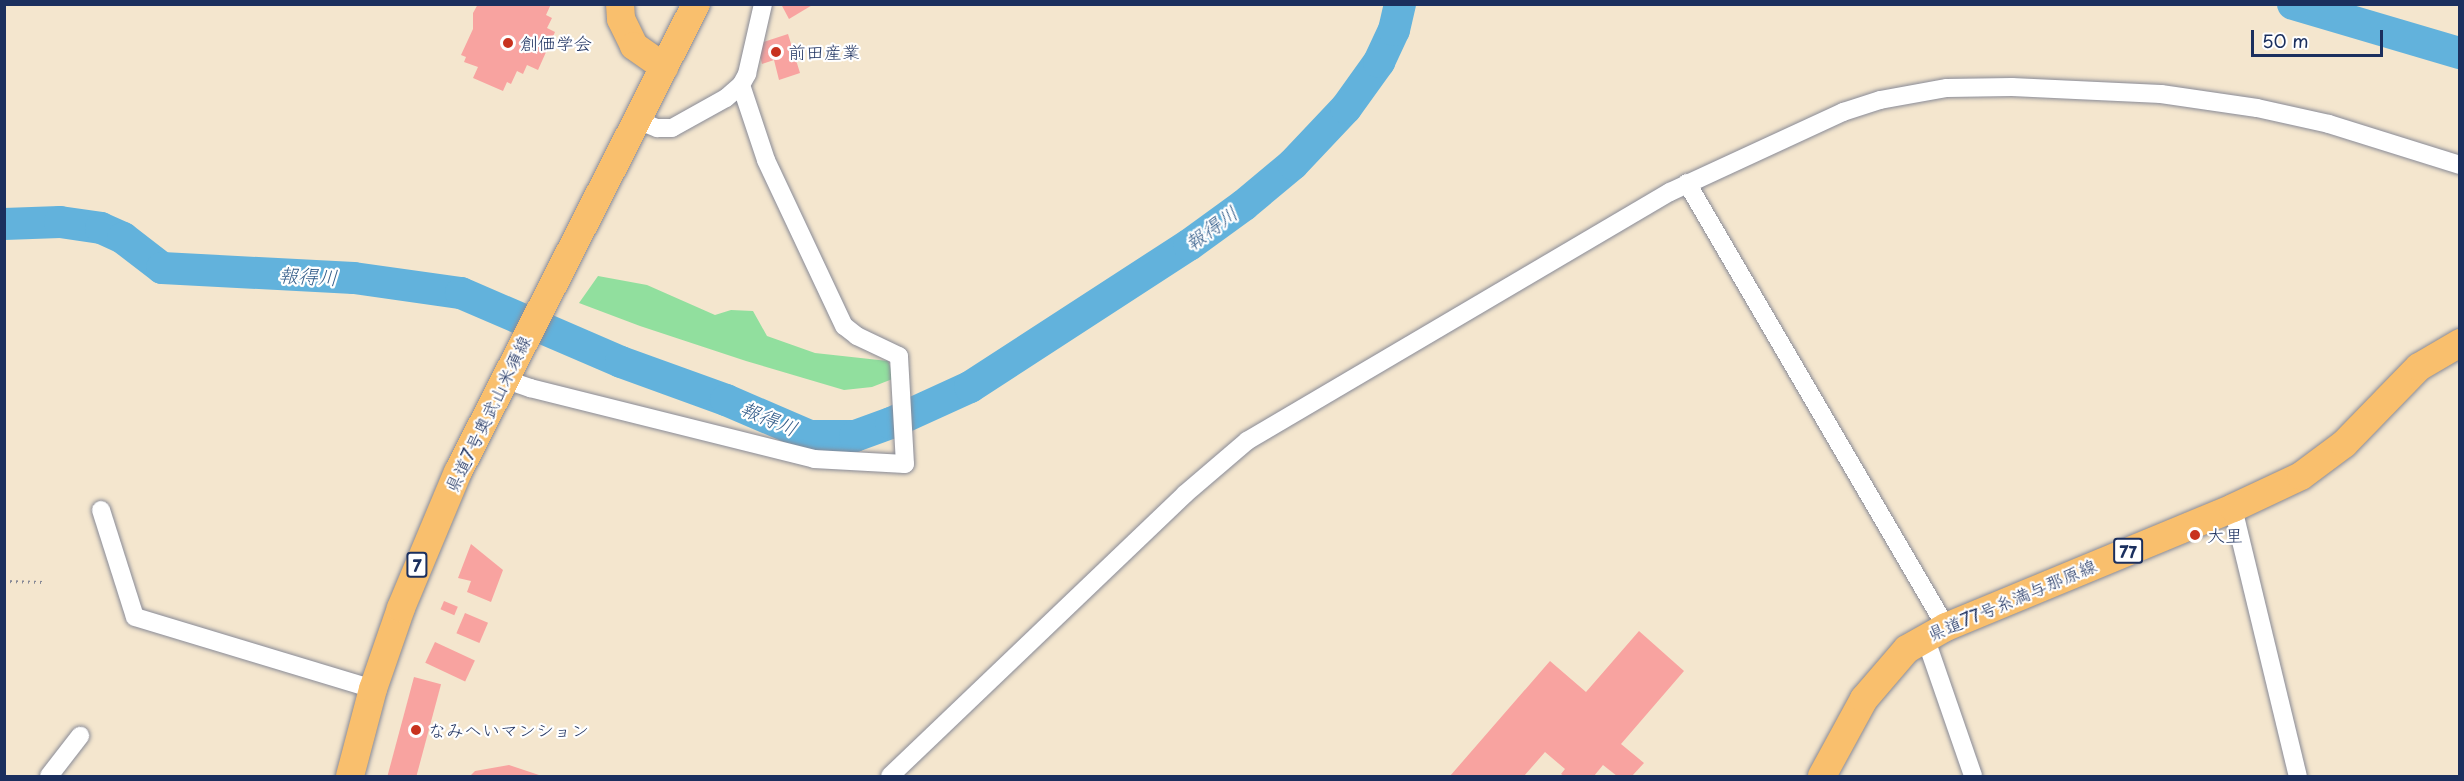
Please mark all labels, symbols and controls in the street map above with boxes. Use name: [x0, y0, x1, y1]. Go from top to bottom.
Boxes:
scale bar: [2254, 18, 2386, 56]
text: 50 m: [2262, 27, 2309, 54]
place label: 創価学会: [520, 32, 592, 54]
marker: 創価学会: [501, 36, 515, 50]
place label: 前田産業: [788, 41, 860, 63]
marker: 前田産業: [769, 45, 783, 59]
water label: 報得川: [1180, 201, 1242, 255]
water label: 報得川: [277, 262, 339, 290]
street label: 県道7号奥武山米須線: [441, 332, 535, 496]
water label: 報得川: [737, 395, 801, 441]
place label: 大里: [2207, 524, 2243, 546]
marker: 大里: [2188, 528, 2202, 542]
road number: 77: [2113, 538, 2143, 564]
road number: 7: [405, 552, 429, 578]
street label: 県道77号糸満与那原線: [1924, 555, 2100, 645]
place label: なみへいマンション: [428, 719, 590, 741]
marker: なみへいマンション: [409, 723, 423, 737]

